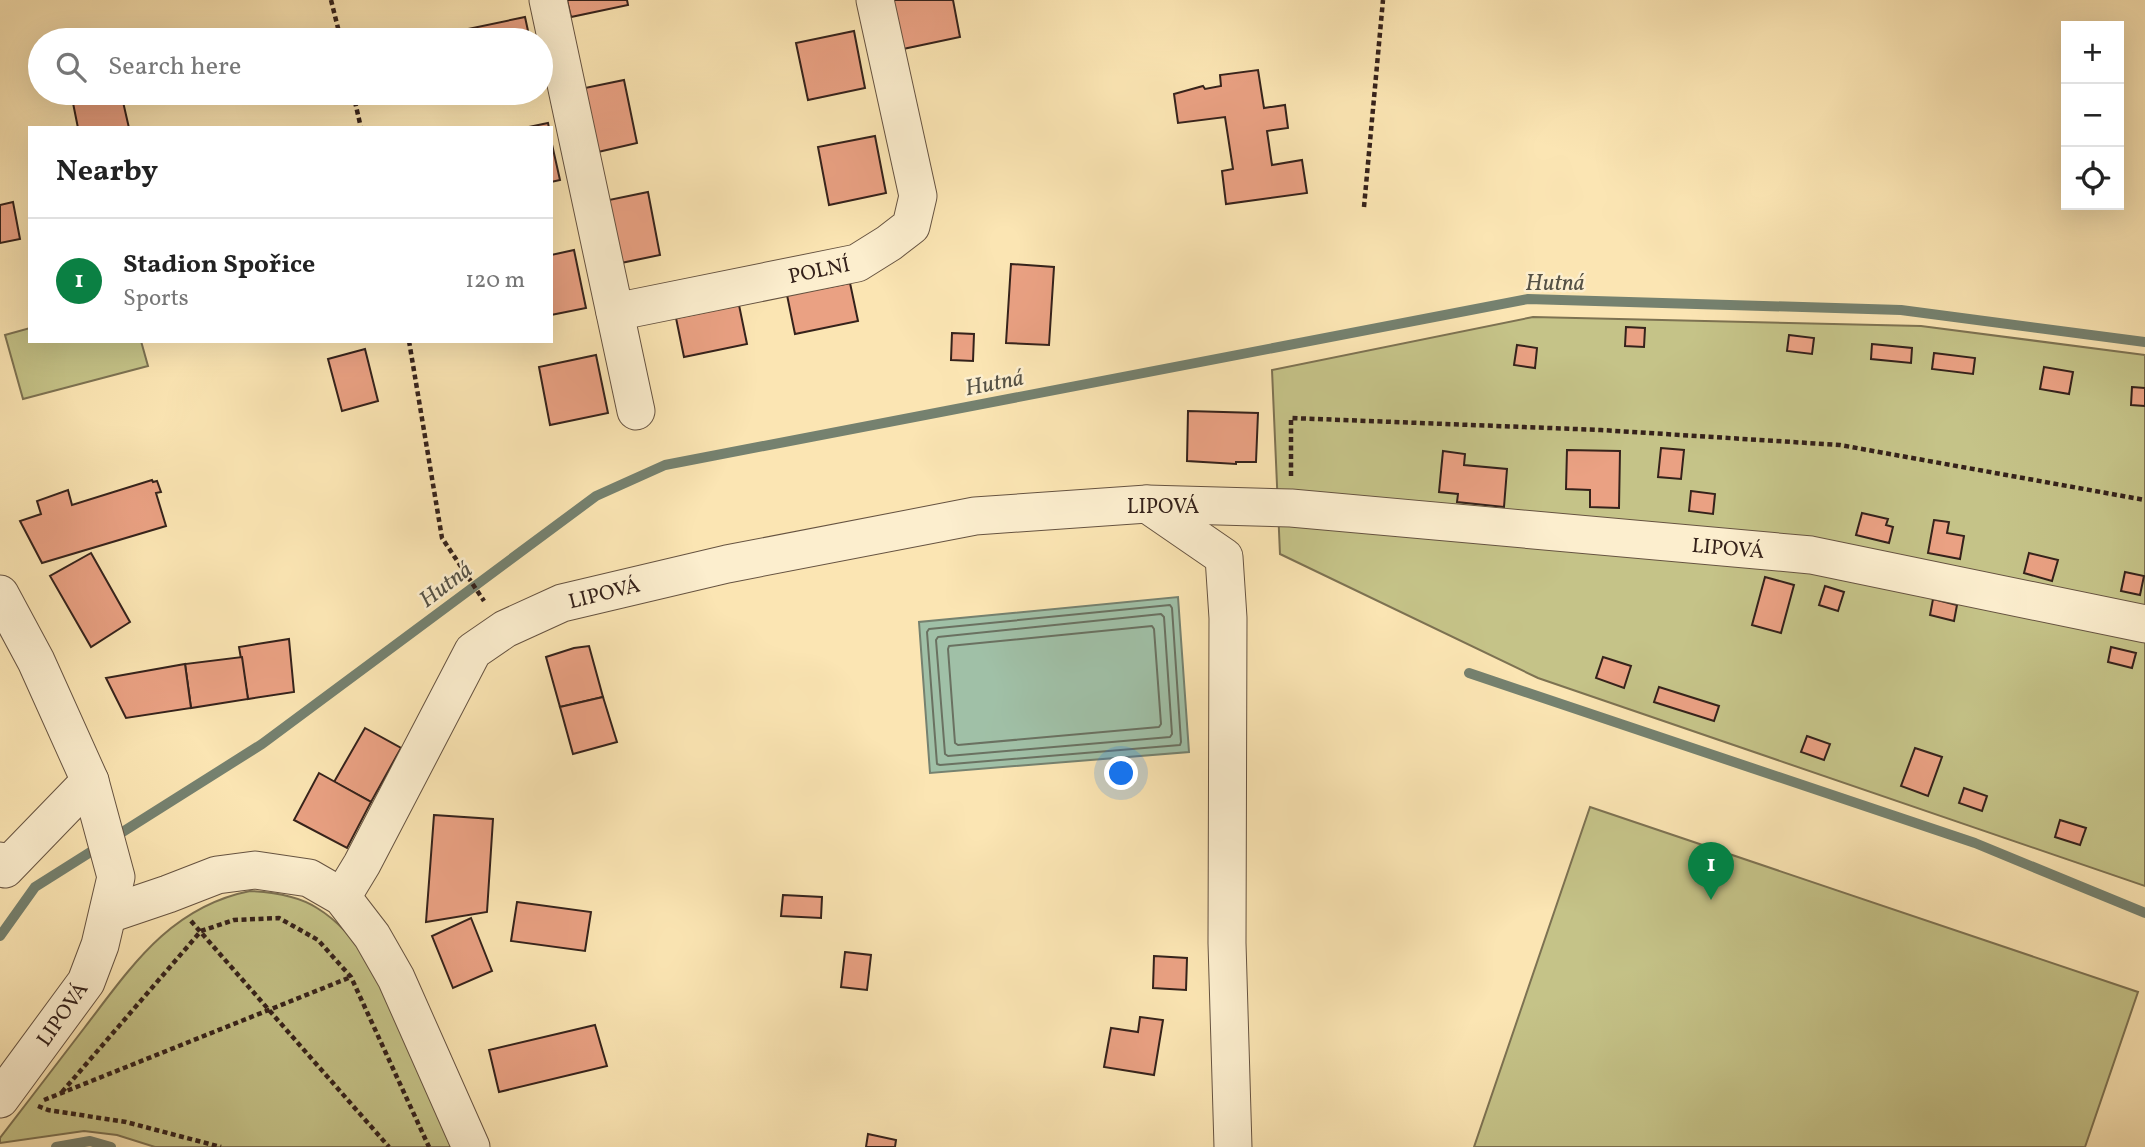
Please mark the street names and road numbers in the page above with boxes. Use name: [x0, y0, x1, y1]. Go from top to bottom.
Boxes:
street label: POLNÍ: [786, 251, 853, 292]
street label: LIPOVÁ: [1127, 493, 1200, 522]
street label: LIPOVÁ: [1690, 532, 1766, 567]
street label: LIPOVÁ: [566, 572, 643, 617]
street label: LIPOVÁ: [30, 977, 96, 1053]

